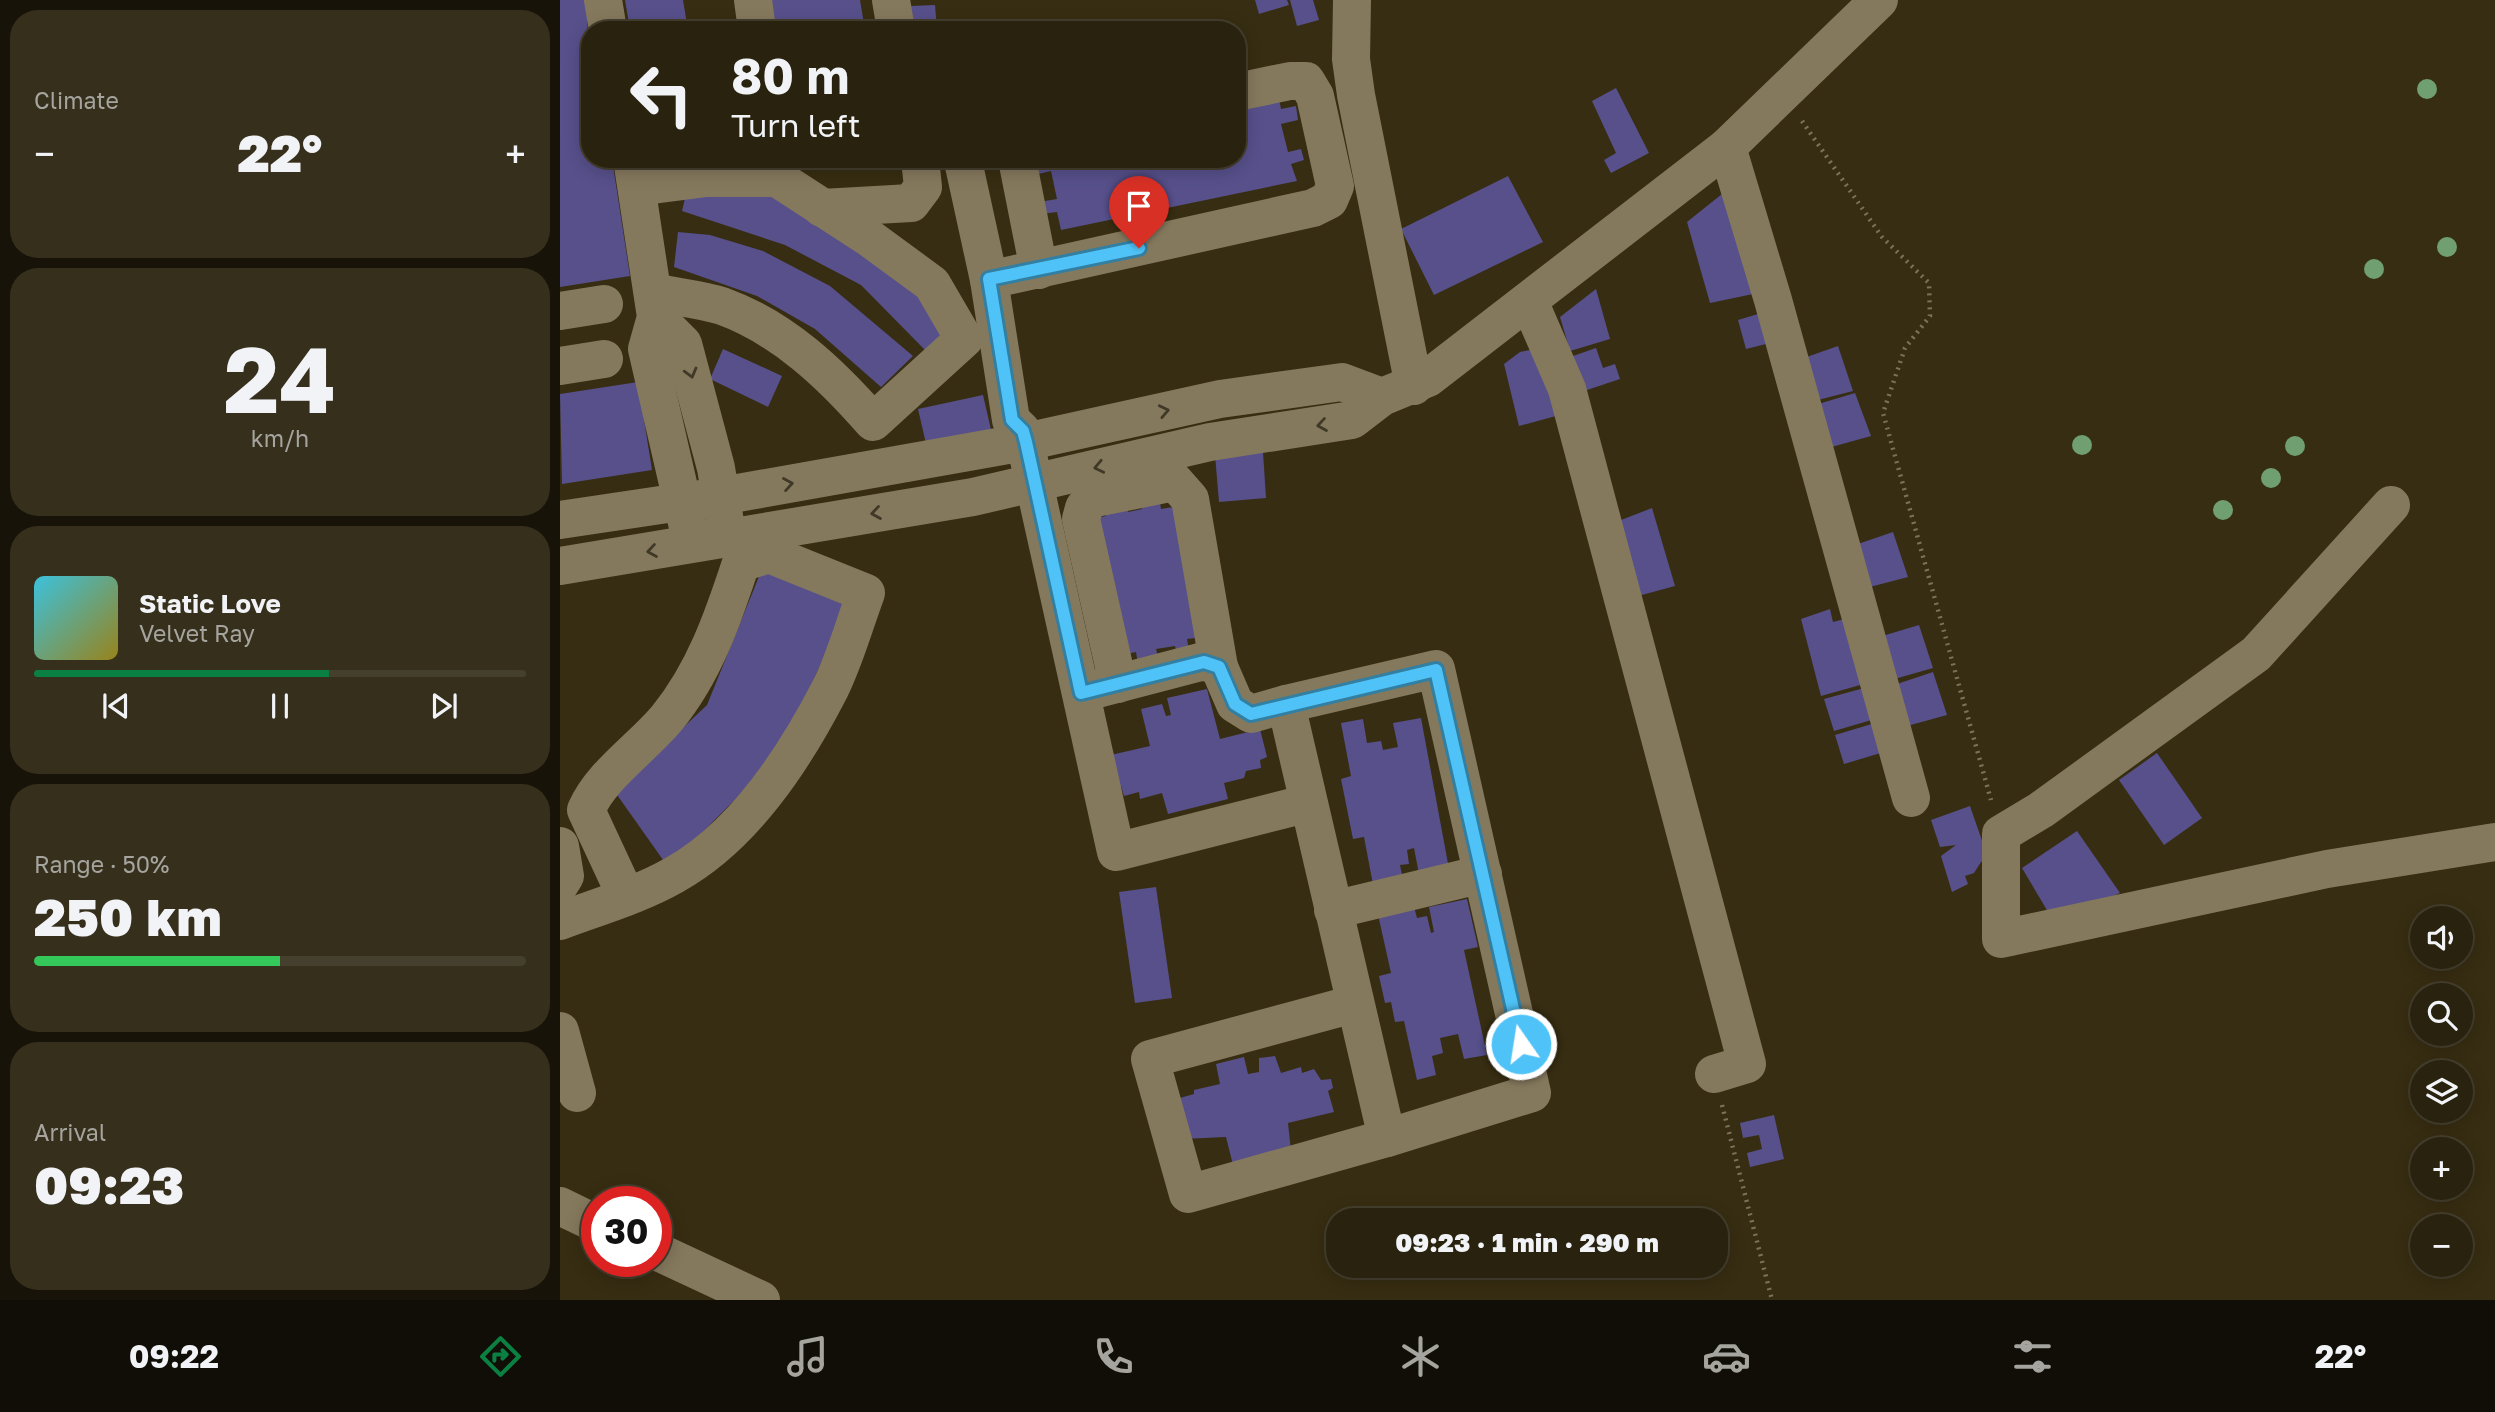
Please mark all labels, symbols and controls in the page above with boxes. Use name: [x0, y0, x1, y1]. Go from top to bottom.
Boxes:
text: 80 m: [731, 46, 849, 105]
icon: left: [616, 49, 707, 140]
text: Climate: [34, 86, 119, 114]
text: Turn left: [731, 106, 860, 144]
text: 22°: [238, 121, 322, 183]
text: −: [34, 131, 55, 176]
text: +: [505, 131, 526, 176]
pin: [1109, 176, 1169, 248]
icon: arrive: [1120, 187, 1158, 225]
text: 24: [224, 324, 336, 433]
one-way arrow: [683, 366, 697, 378]
one-way arrow: [1158, 405, 1170, 420]
one-way arrow: [1316, 417, 1328, 432]
text: km/h: [251, 424, 309, 452]
one-way arrow: [1093, 459, 1105, 473]
one-way arrow: [782, 478, 794, 493]
one-way arrow: [870, 505, 882, 520]
one-way arrow: [646, 543, 658, 558]
text: Static Love: [139, 588, 281, 619]
text: Velvet Ray: [139, 619, 255, 647]
icon: previous: [97, 687, 135, 725]
icon: pause: [261, 687, 299, 725]
icon: next: [425, 687, 463, 725]
text: Range · 50%: [34, 850, 169, 878]
text: 250 km: [34, 885, 222, 947]
map controls: [2410, 906, 2473, 1277]
button: sound: [2410, 906, 2473, 969]
button: search: [2410, 983, 2473, 1046]
position arrow: [1484, 1007, 1558, 1081]
button: layers: [2410, 1060, 2473, 1123]
text: Arrival: [34, 1118, 106, 1146]
button: +: [2410, 1137, 2473, 1200]
text: 09:23: [34, 1153, 184, 1215]
speed limit sign: 30: [581, 1186, 672, 1277]
button: −: [2410, 1214, 2473, 1277]
text: 09:23 · 1 min · 290 m: [1395, 1227, 1659, 1258]
icon: directions: [476, 1332, 525, 1381]
icon: music: [783, 1332, 832, 1381]
icon: phone: [1089, 1332, 1138, 1381]
icon: climate: [1396, 1332, 1445, 1381]
icon: car: [1702, 1332, 1751, 1381]
icon: filters: [2008, 1332, 2057, 1381]
text: 09:22: [129, 1337, 219, 1375]
text: 22°: [2315, 1337, 2366, 1375]

